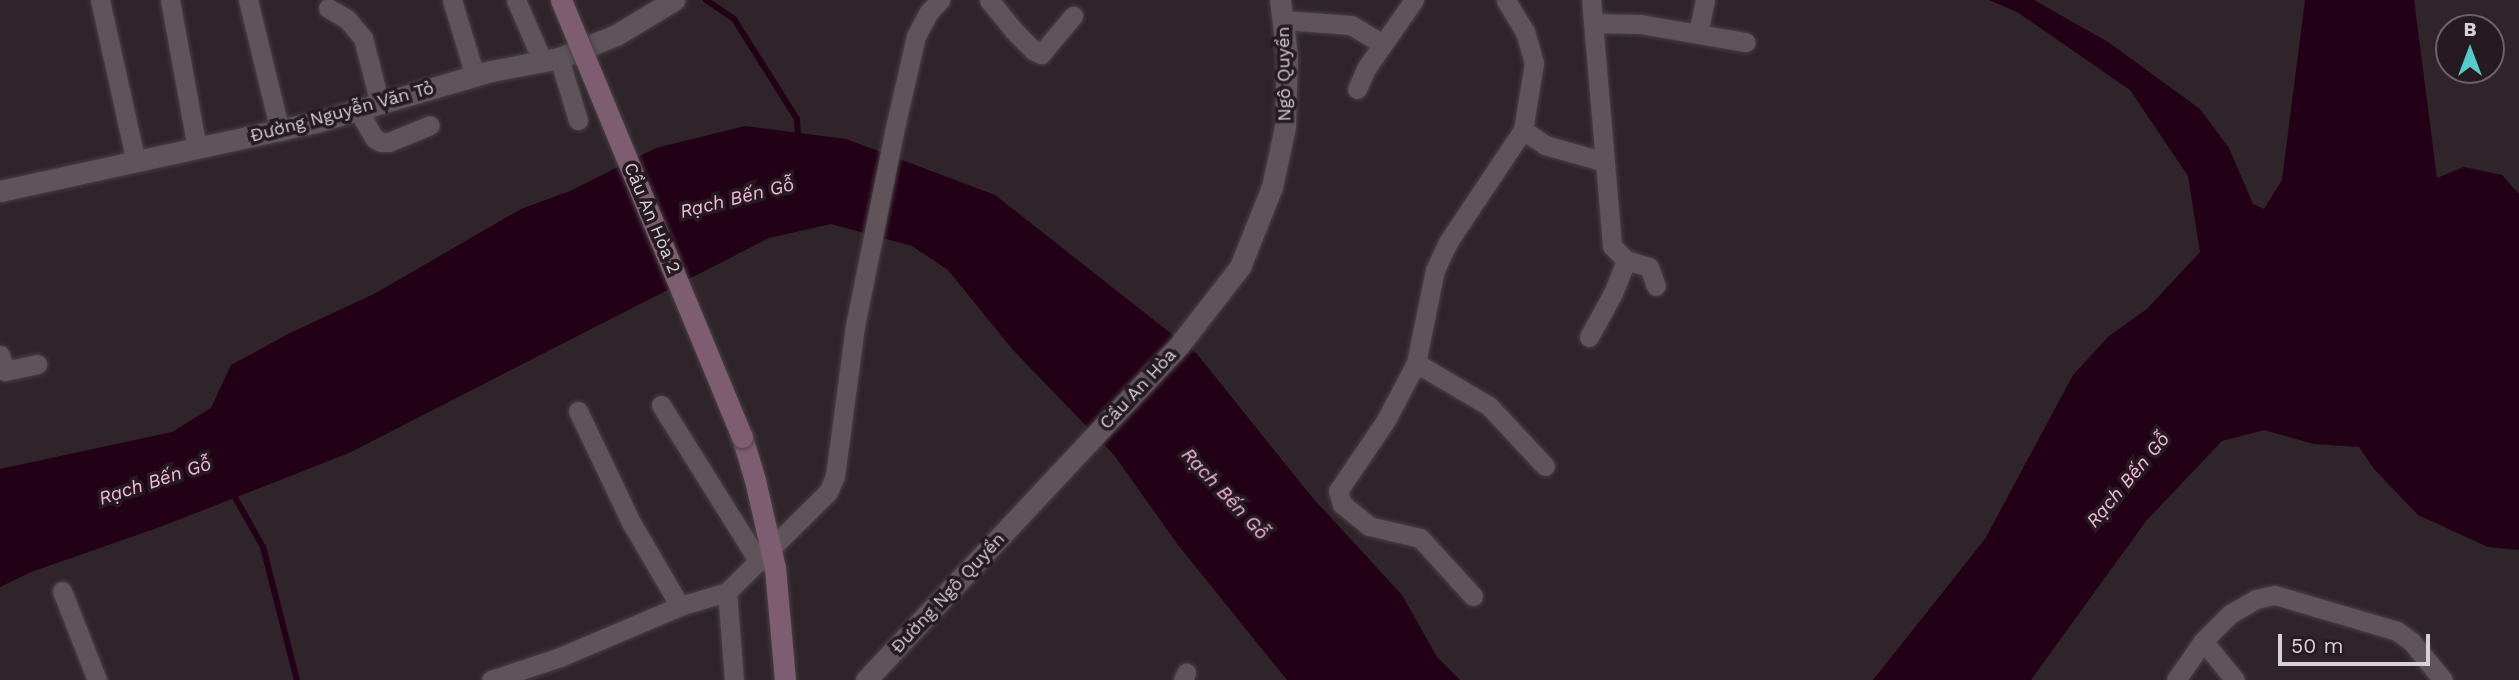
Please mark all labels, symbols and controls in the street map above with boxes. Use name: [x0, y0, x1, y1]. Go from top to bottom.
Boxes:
north arrow: [2435, 14, 2505, 84]
text: B: [2464, 18, 2477, 41]
street label: Ngô Quyền: [1272, 26, 1296, 122]
street label: Đường Nguyễn Văn Tỏ: [247, 77, 437, 147]
street label: Cầu An Hòa 2: [619, 159, 685, 277]
water label: Rạch Bến Gỗ: [677, 173, 797, 223]
street label: Cầu An Hòa: [1095, 344, 1181, 434]
water label: Rạch Bến Gỗ: [2082, 428, 2174, 532]
water label: Rạch Bến Gỗ: [1177, 443, 1273, 545]
water label: Rạch Bến Gỗ: [96, 452, 214, 510]
street label: Đường Ngô Quyền: [887, 528, 1009, 658]
scale bar: [2281, 620, 2433, 664]
text: 50 m: [2291, 633, 2343, 658]

